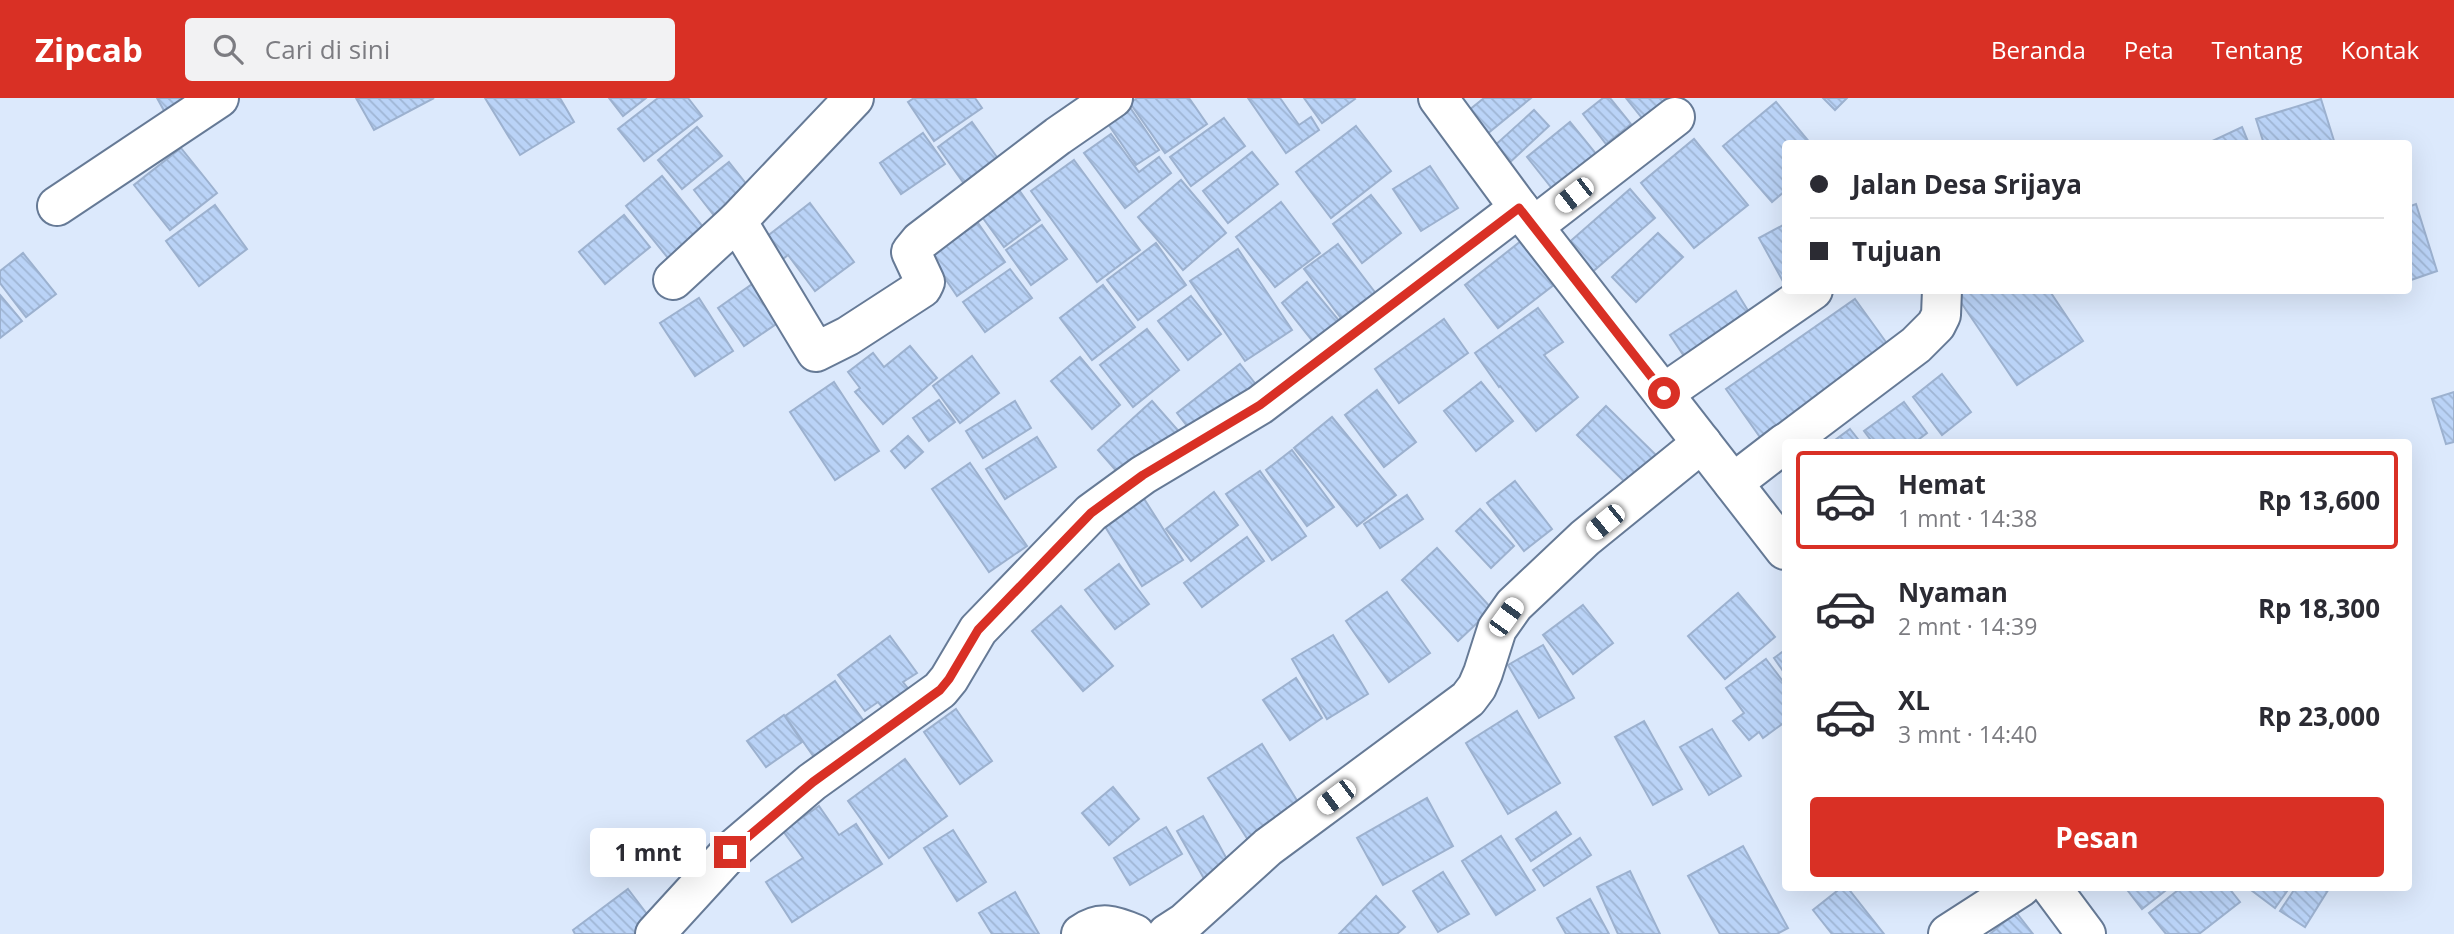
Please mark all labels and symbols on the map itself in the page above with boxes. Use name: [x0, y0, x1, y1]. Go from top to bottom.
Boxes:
car: [1551, 174, 1598, 216]
route start: [1648, 377, 1680, 409]
car: [1583, 501, 1628, 543]
car: [1486, 594, 1527, 640]
car: [1313, 776, 1360, 818]
callout: 1 mnt: [590, 828, 706, 876]
route end: [714, 836, 746, 868]

